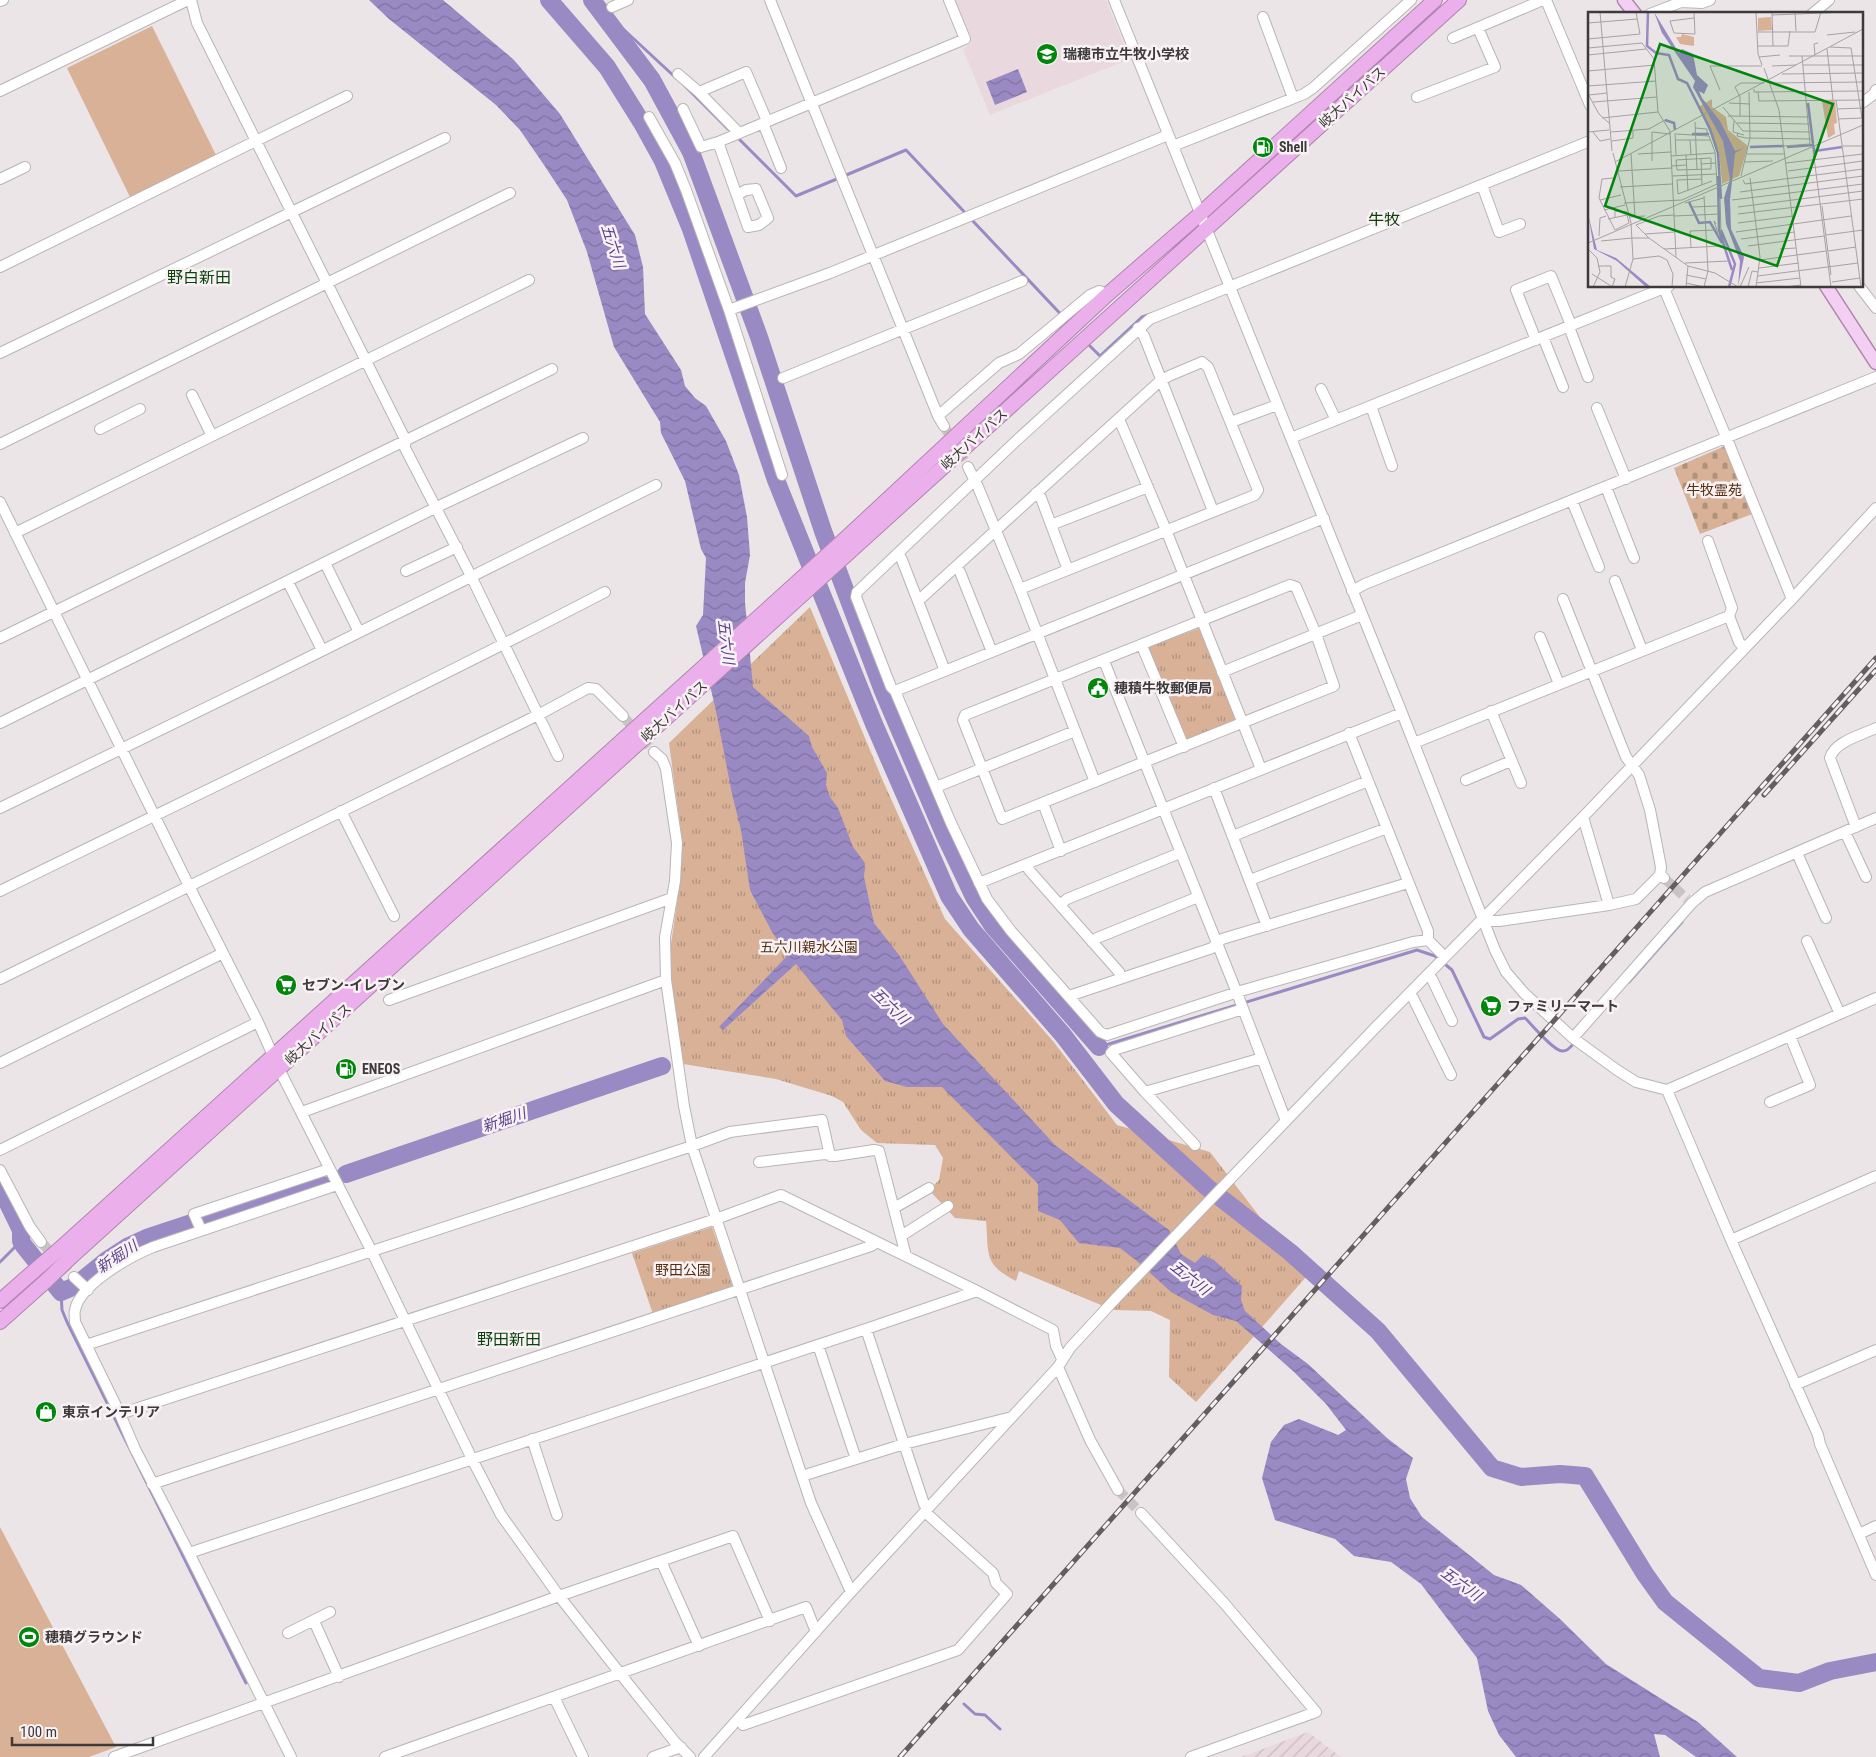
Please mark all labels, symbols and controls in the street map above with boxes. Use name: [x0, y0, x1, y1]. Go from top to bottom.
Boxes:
inset map: [1588, 12, 1864, 288]
school or university icon: 瑞穂市立牛牧小学校: [1035, 42, 1059, 66]
place label: 瑞穂市立牛牧小学校: [1063, 46, 1189, 62]
street label: 岐大バイパス: [1316, 63, 1388, 131]
fuel station icon: Shell: [1251, 135, 1275, 159]
place label: Shell: [1279, 139, 1307, 155]
district label: 牛牧: [1368, 210, 1400, 229]
water label: 五六川: [597, 222, 629, 272]
district label: 野白新田: [167, 268, 231, 287]
street label: 岐大バイパス: [938, 405, 1010, 473]
park label: 牛牧霊苑: [1686, 482, 1742, 498]
water label: 五六川: [714, 619, 738, 667]
public building icon: 穂積牛牧郵便局: [1086, 676, 1110, 700]
street label: 岐大バイパス: [638, 677, 710, 745]
place label: 穂積牛牧郵便局: [1114, 680, 1212, 696]
park label: 五六川親水公園: [760, 939, 858, 955]
supermarket icon: セブン-イレブン: [274, 973, 298, 997]
place label: セブン-イレブン: [302, 977, 405, 993]
water label: 五六川: [868, 984, 914, 1029]
supermarket icon: ファミリーマート: [1479, 994, 1503, 1018]
place label: ファミリーマート: [1507, 998, 1619, 1014]
street label: 岐大バイパス: [282, 1000, 354, 1068]
fuel station icon: ENEOS: [334, 1057, 358, 1081]
place label: ENEOS: [362, 1061, 401, 1077]
water label: 新堀川: [480, 1104, 530, 1136]
water label: 新堀川: [93, 1236, 142, 1277]
water label: 五六川: [1167, 1257, 1215, 1300]
park label: 野田公園: [655, 1262, 711, 1278]
district label: 野田新田: [477, 1330, 541, 1349]
shop icon: 東京インテリア: [34, 1400, 58, 1424]
place label: 東京インテリア: [62, 1404, 160, 1420]
water label: 五六川: [1438, 1563, 1486, 1606]
sports icon: 穂積グラウンド: [17, 1625, 41, 1649]
place label: 穂積グラウンド: [45, 1629, 143, 1645]
scale bar: [12, 1714, 154, 1746]
text: 100 m: [20, 1723, 57, 1741]

